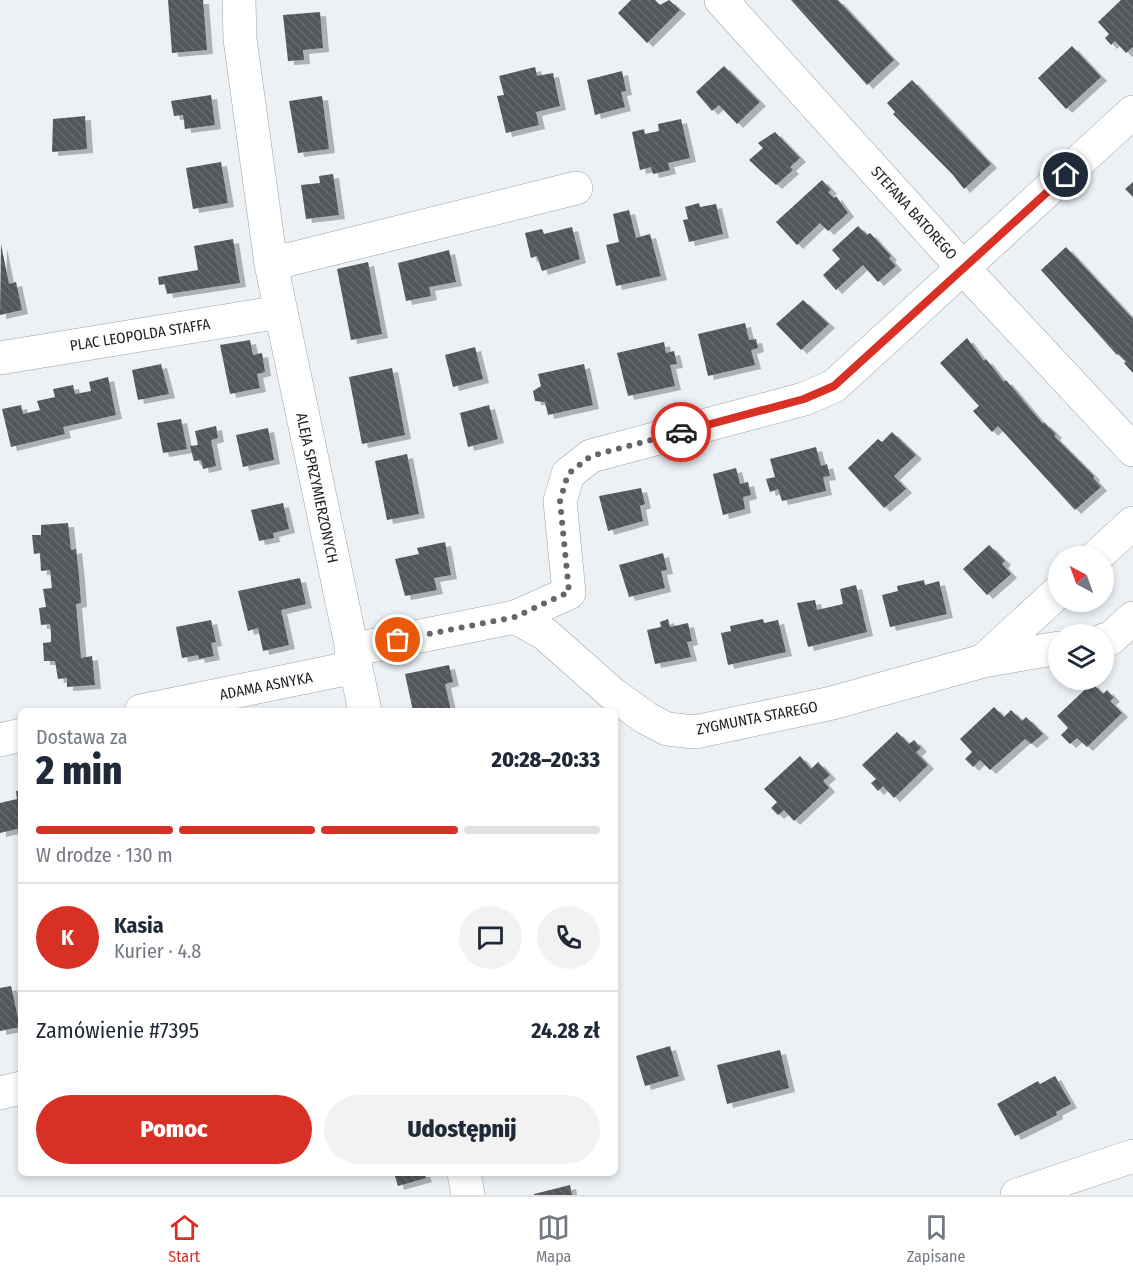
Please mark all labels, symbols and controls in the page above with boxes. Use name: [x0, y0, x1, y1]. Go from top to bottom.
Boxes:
pin: [1040, 149, 1091, 200]
icon: home: [1049, 158, 1082, 191]
street label: STEFANA BATOREGO: [867, 163, 961, 263]
street label: PLAC LEOPOLDA STAFFA: [69, 315, 211, 355]
courier: [651, 402, 711, 462]
street label: ALEJA SPRZYMIERZONYCH: [292, 411, 342, 565]
icon: car: [665, 416, 698, 449]
north arrow: [1048, 546, 1114, 612]
map controls: [1048, 546, 1114, 690]
pin: [372, 614, 423, 665]
icon: bag: [381, 623, 414, 656]
button: layers: [1048, 624, 1114, 690]
street label: ADAMA ASNYKA: [218, 668, 314, 704]
street label: ZYGMUNTA STAREGO: [695, 697, 819, 739]
text: Dostawa za: [36, 725, 128, 749]
text: 20:28–20:33: [492, 746, 600, 773]
text: 2 min: [36, 748, 122, 794]
text: W drodze · 130 m: [36, 843, 173, 867]
button: chat: [459, 906, 522, 969]
button: phone: [537, 906, 600, 969]
text: Kasia: [114, 912, 164, 939]
text: K: [61, 924, 74, 951]
text: Kurier · 4.8: [114, 939, 201, 963]
text: Zamówienie #7395: [36, 1017, 199, 1044]
text: 24.28 zł: [531, 1017, 600, 1044]
button: Pomoc: [36, 1095, 312, 1164]
button: Udostępnij: [324, 1095, 600, 1164]
tab: Start: [168, 1211, 201, 1266]
tab: Mapa: [536, 1211, 571, 1266]
tab: Zapisane: [907, 1211, 965, 1266]

